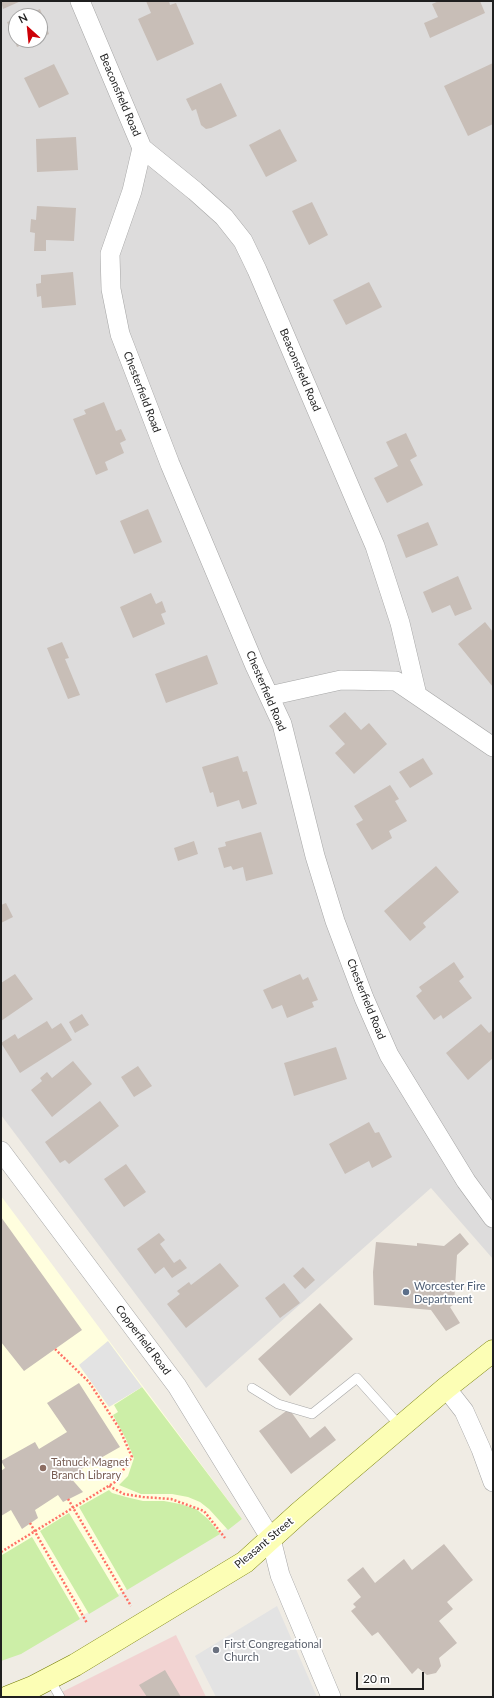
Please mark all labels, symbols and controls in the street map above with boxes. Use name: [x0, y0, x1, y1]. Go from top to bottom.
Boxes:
north arrow: [8, 8, 48, 48]
text: N: [16, 10, 30, 25]
street label: Beaconsfield Road: [97, 52, 143, 138]
street label: Beaconsfield Road: [277, 327, 323, 413]
street label: Chesterfield Road: [120, 350, 164, 434]
street label: Chesterfield Road: [243, 649, 289, 733]
street label: Chesterfield Road: [344, 957, 388, 1041]
place label: Worcester Fire Department: [414, 1279, 485, 1305]
marker: Worcester Fire Department: [401, 1287, 411, 1297]
street label: Copperfield Road: [113, 1303, 173, 1377]
place label: Tatnuck Magnet Branch Library: [51, 1455, 129, 1481]
marker: Tatnuck Magnet Branch Library: [38, 1463, 48, 1473]
street label: Pleasant Street: [232, 1515, 296, 1571]
place label: First Congregational Church: [224, 1637, 322, 1663]
marker: First Congregational Church: [211, 1645, 221, 1655]
scale bar: [358, 1664, 426, 1690]
text: 20 m: [363, 1671, 390, 1686]

